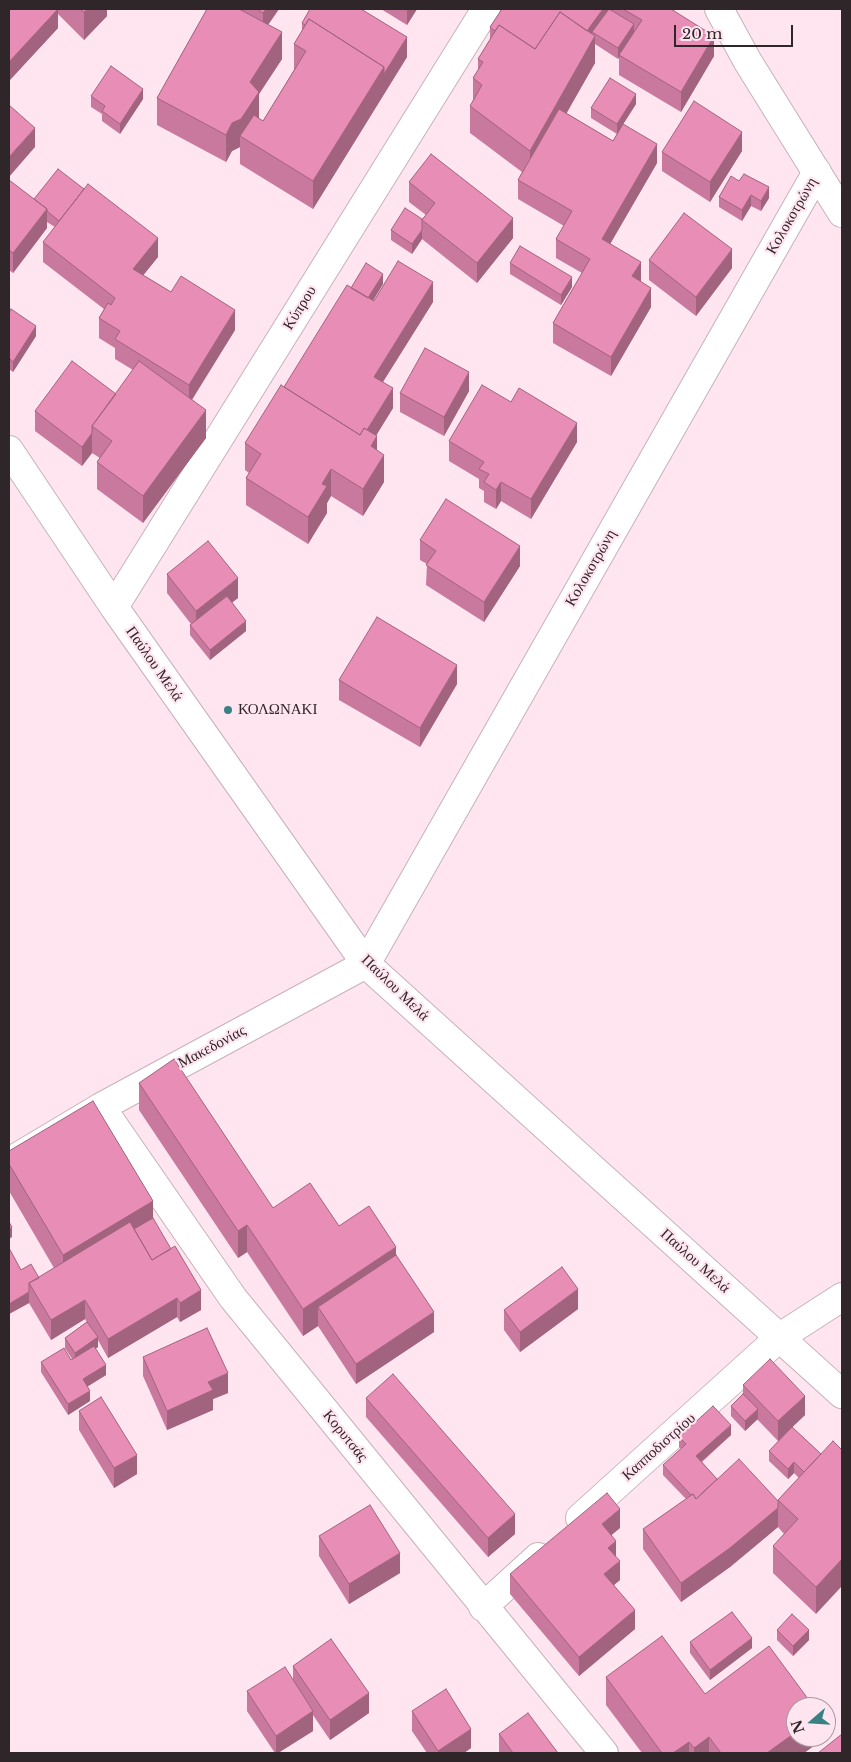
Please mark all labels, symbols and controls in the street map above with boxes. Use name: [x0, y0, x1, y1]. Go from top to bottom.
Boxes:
scale bar: [676, 15, 795, 47]
text: 20 m: [682, 24, 722, 43]
street label: Κολοκοτρώνη: [763, 174, 821, 258]
street label: Κύπρου: [280, 283, 320, 333]
street label: Κολοκοτρώνη: [562, 526, 620, 610]
street label: Παύλου Μελά: [122, 623, 186, 705]
place label: ΚΟΛΩΝΑΚΙ: [238, 701, 317, 719]
marker: ΚΟΛΩΝΑΚΙ: [222, 704, 234, 716]
street label: Παύλου Μελά: [357, 951, 433, 1025]
street label: Μακεδονίας: [175, 1022, 249, 1072]
street label: Παύλου Μελά: [657, 1225, 733, 1297]
street label: Κορυτσάς: [319, 1407, 371, 1465]
street label: Καπποδιστρίου: [619, 1409, 699, 1485]
north arrow: [786, 1697, 836, 1747]
text: N: [787, 1717, 808, 1736]

